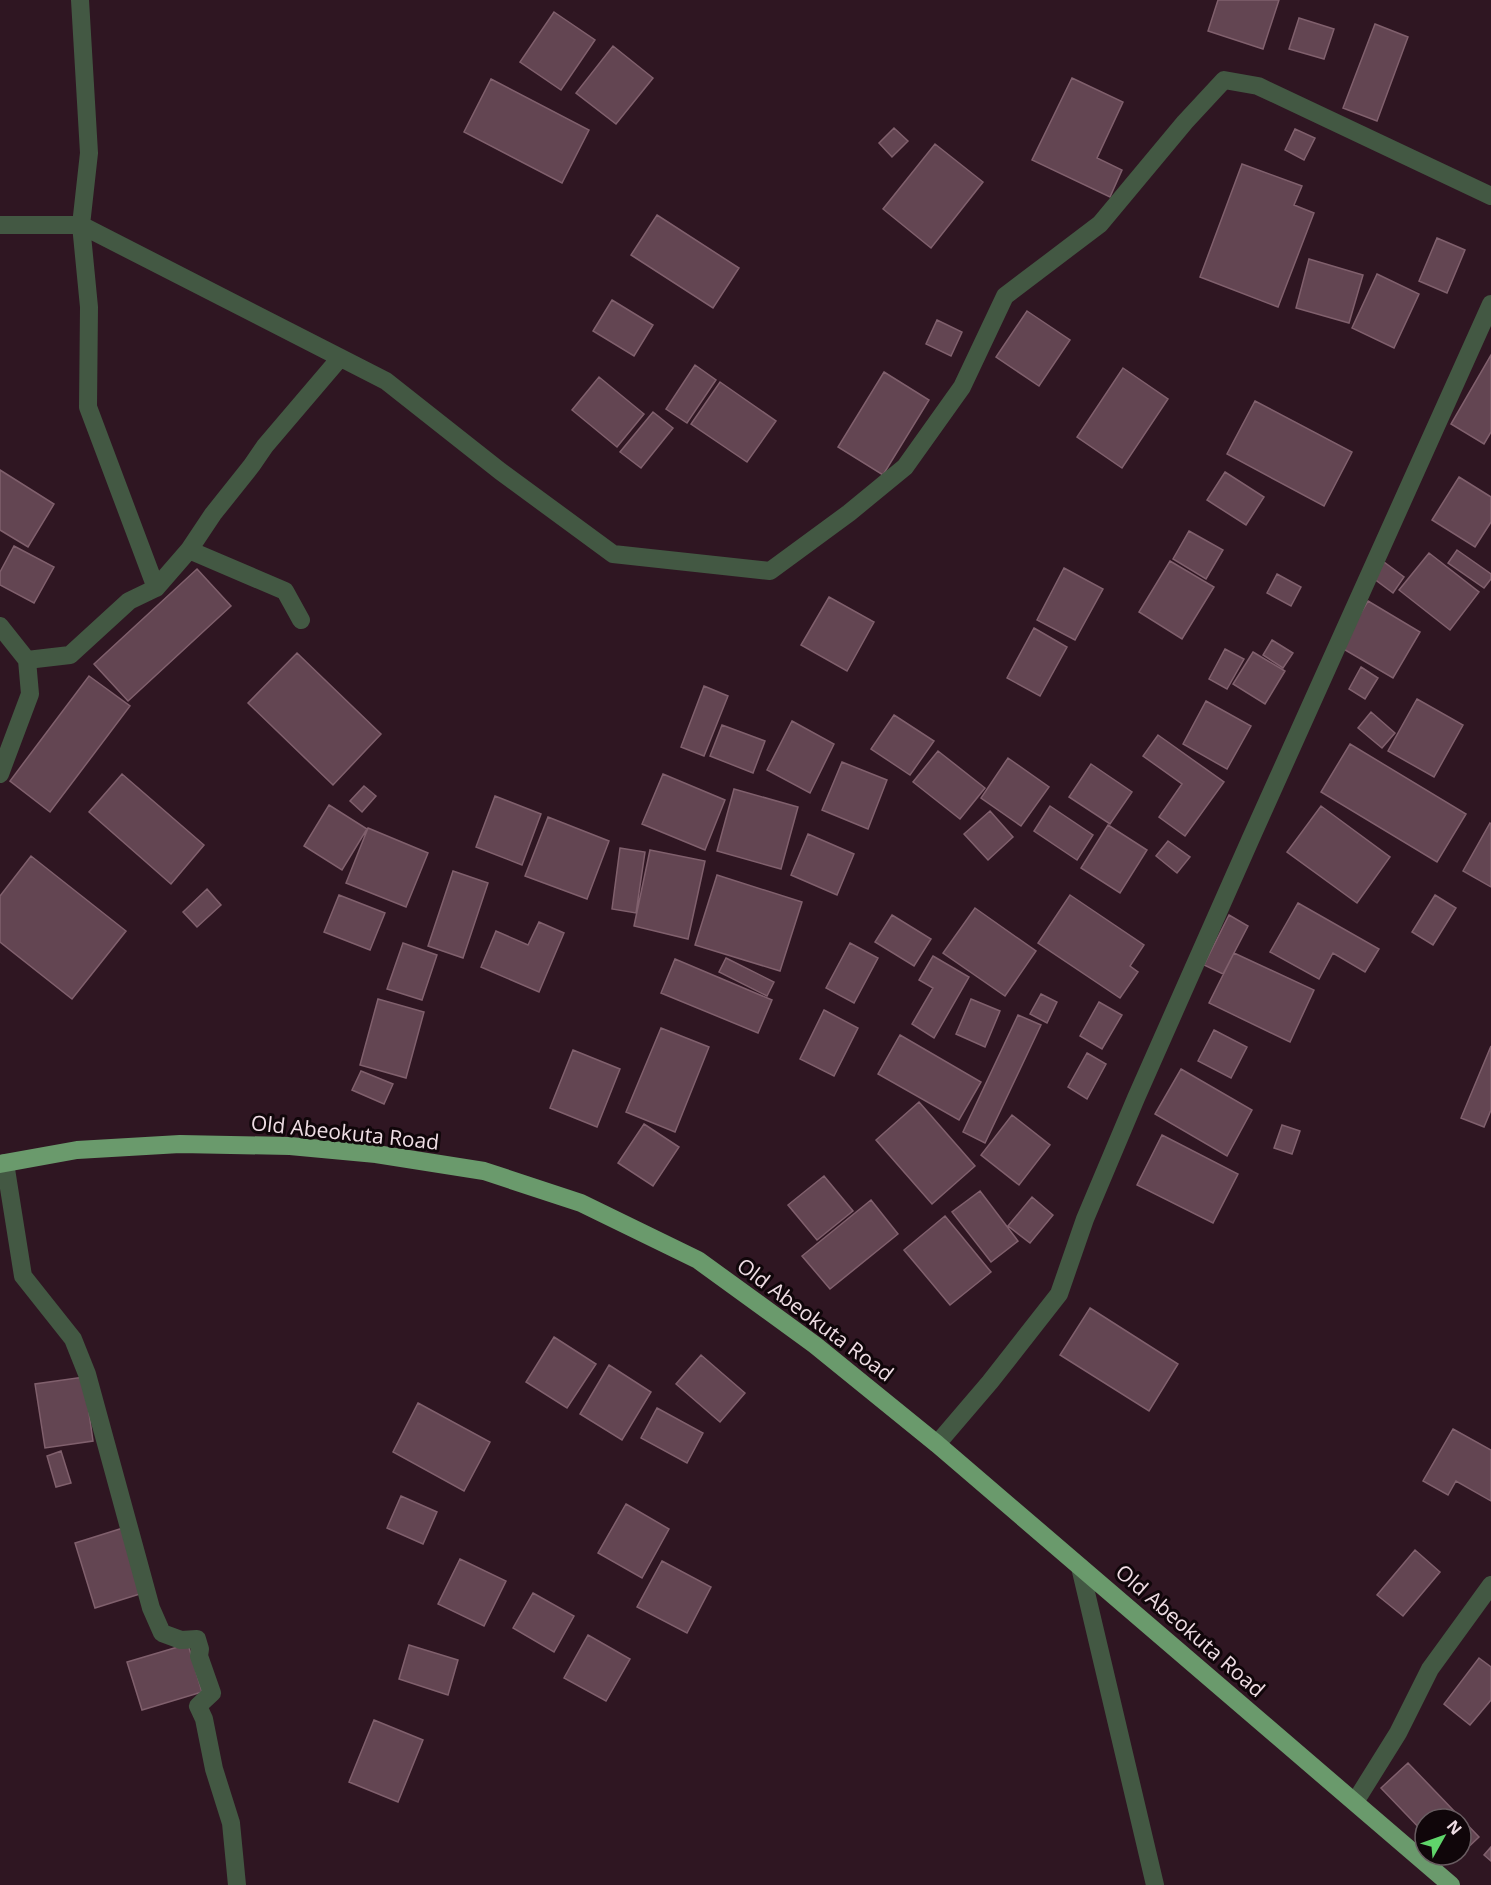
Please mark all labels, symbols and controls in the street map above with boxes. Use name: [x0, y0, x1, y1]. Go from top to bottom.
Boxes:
street label: Old Abeokuta Road: [250, 1108, 441, 1156]
street label: Old Abeokuta Road: [732, 1251, 900, 1387]
street label: Old Abeokuta Road: [1110, 1558, 1271, 1703]
north arrow: [1413, 1807, 1473, 1867]
text: N: [1442, 1815, 1467, 1839]

